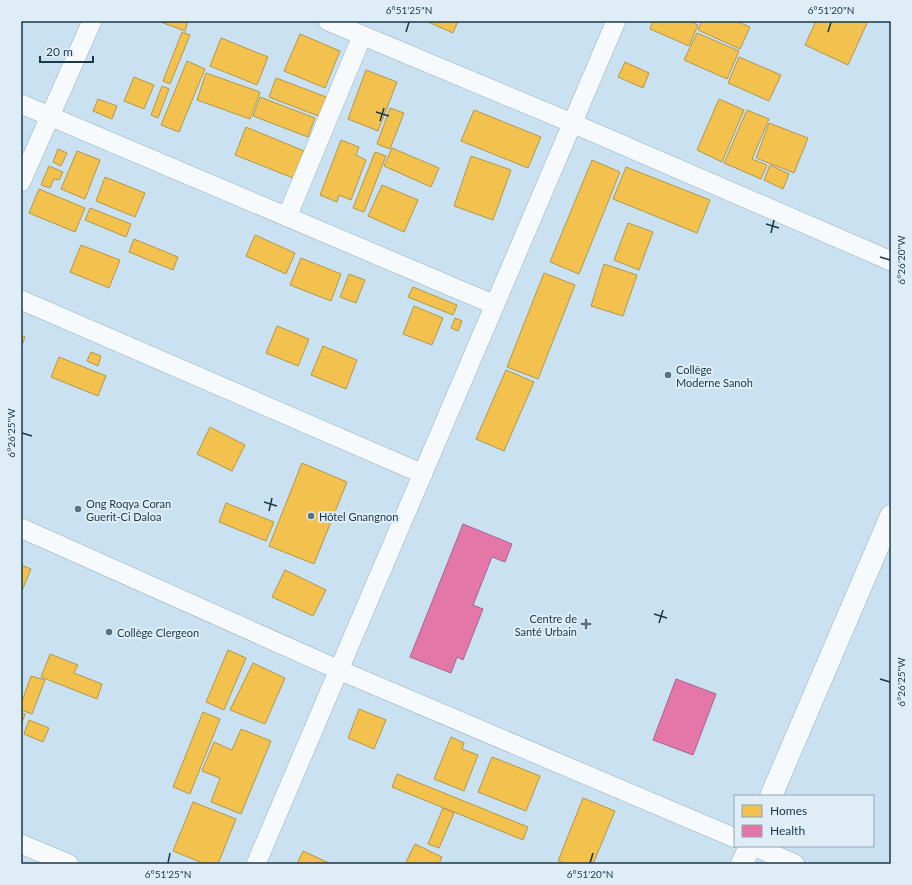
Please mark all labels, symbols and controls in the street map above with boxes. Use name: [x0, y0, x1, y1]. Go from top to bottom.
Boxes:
text: 6°51'25"N: [386, 4, 432, 16]
text: 6°51'20"N: [808, 4, 854, 16]
scale bar: [40, 38, 93, 64]
text: 20 m: [46, 44, 73, 59]
text: 6°26'20"W: [895, 235, 907, 285]
place label: Collège Moderne Sanoh: [676, 363, 753, 389]
marker: Collège Moderne Sanoh: [663, 370, 673, 380]
text: 6°26'25"W: [5, 408, 17, 458]
place label: Ong Roqya Coran Guerit-Ci Daloa: [86, 497, 171, 523]
marker: Ong Roqya Coran Guerit-Ci Daloa: [73, 504, 83, 514]
place label: Hôtel Gnangnon: [319, 510, 398, 523]
marker: Hôtel Gnangnon: [306, 511, 316, 521]
place label: Centre de Santé Urbain: [515, 612, 577, 638]
marker: Centre de Santé Urbain: [580, 618, 592, 630]
place label: Collège Clergeon: [117, 626, 199, 639]
marker: Collège Clergeon: [104, 627, 114, 637]
text: 6°26'25"W: [895, 657, 907, 707]
legend: [734, 795, 874, 847]
text: Homes: [770, 803, 807, 818]
text: Health: [770, 823, 805, 838]
text: 6°51'25"N: [145, 868, 191, 880]
text: 6°51'20"N: [567, 868, 613, 880]

